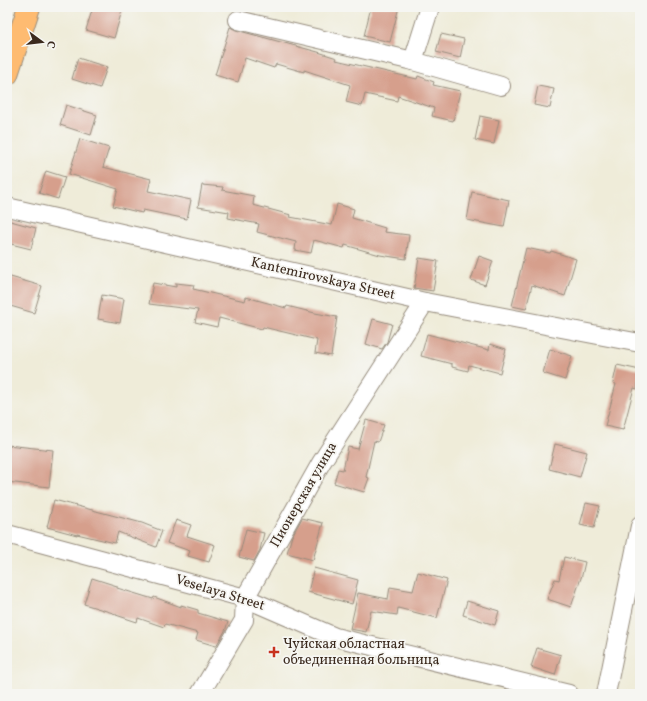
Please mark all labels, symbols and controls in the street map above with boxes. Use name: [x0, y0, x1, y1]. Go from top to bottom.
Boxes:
north arrow: [22, 22, 62, 62]
text: С: [42, 39, 58, 50]
street label: Kantemirovskaya Street: [249, 253, 397, 305]
street label: Пионерская улица: [266, 439, 342, 551]
street label: Veselaya Street: [173, 570, 267, 616]
place label: Чуйская областная объединенная больница: [283, 635, 439, 670]
marker: Чуйская областная объединенная больница: [268, 646, 280, 658]

